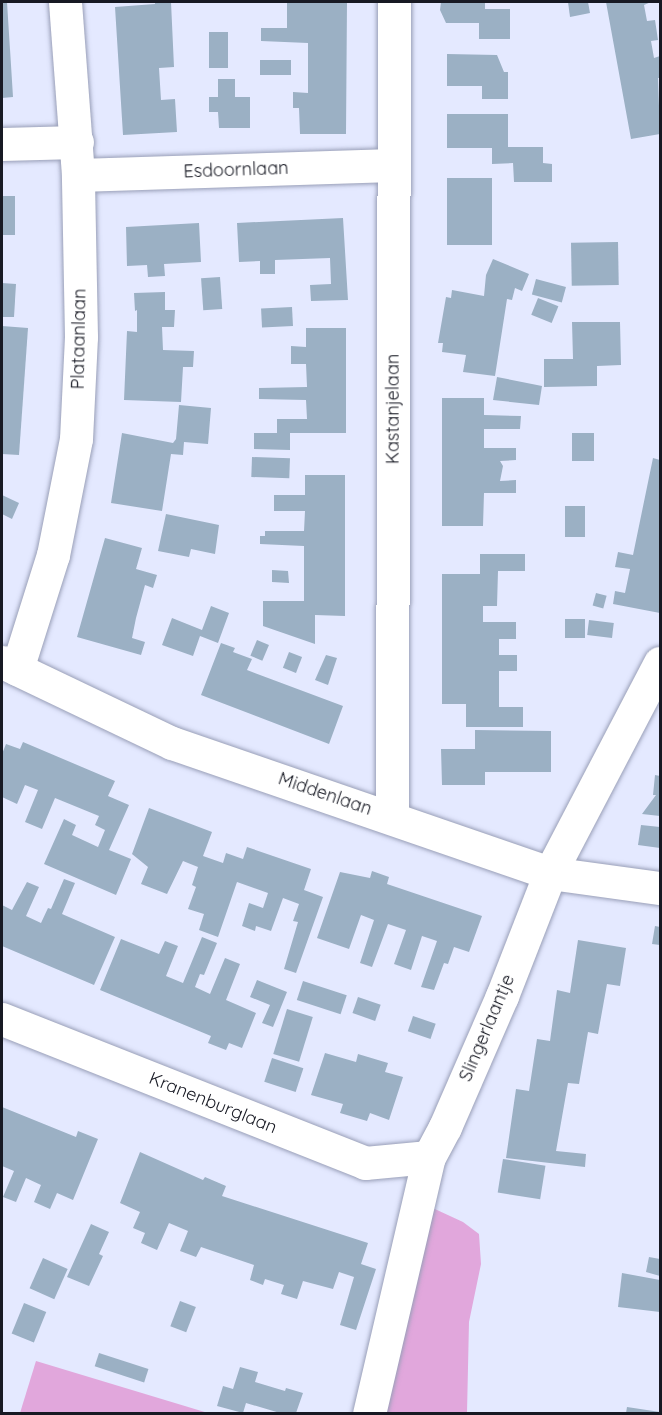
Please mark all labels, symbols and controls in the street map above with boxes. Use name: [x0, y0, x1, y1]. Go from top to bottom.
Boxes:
street label: Esdoornlaan: [183, 157, 289, 183]
street label: Plataanlaan: [67, 288, 91, 390]
street label: Kastanjelaan: [382, 354, 404, 464]
street label: Middenlaan: [275, 768, 375, 820]
street label: Slingerlaantje: [455, 971, 519, 1085]
street label: Kranenburglaan: [146, 1067, 280, 1139]

